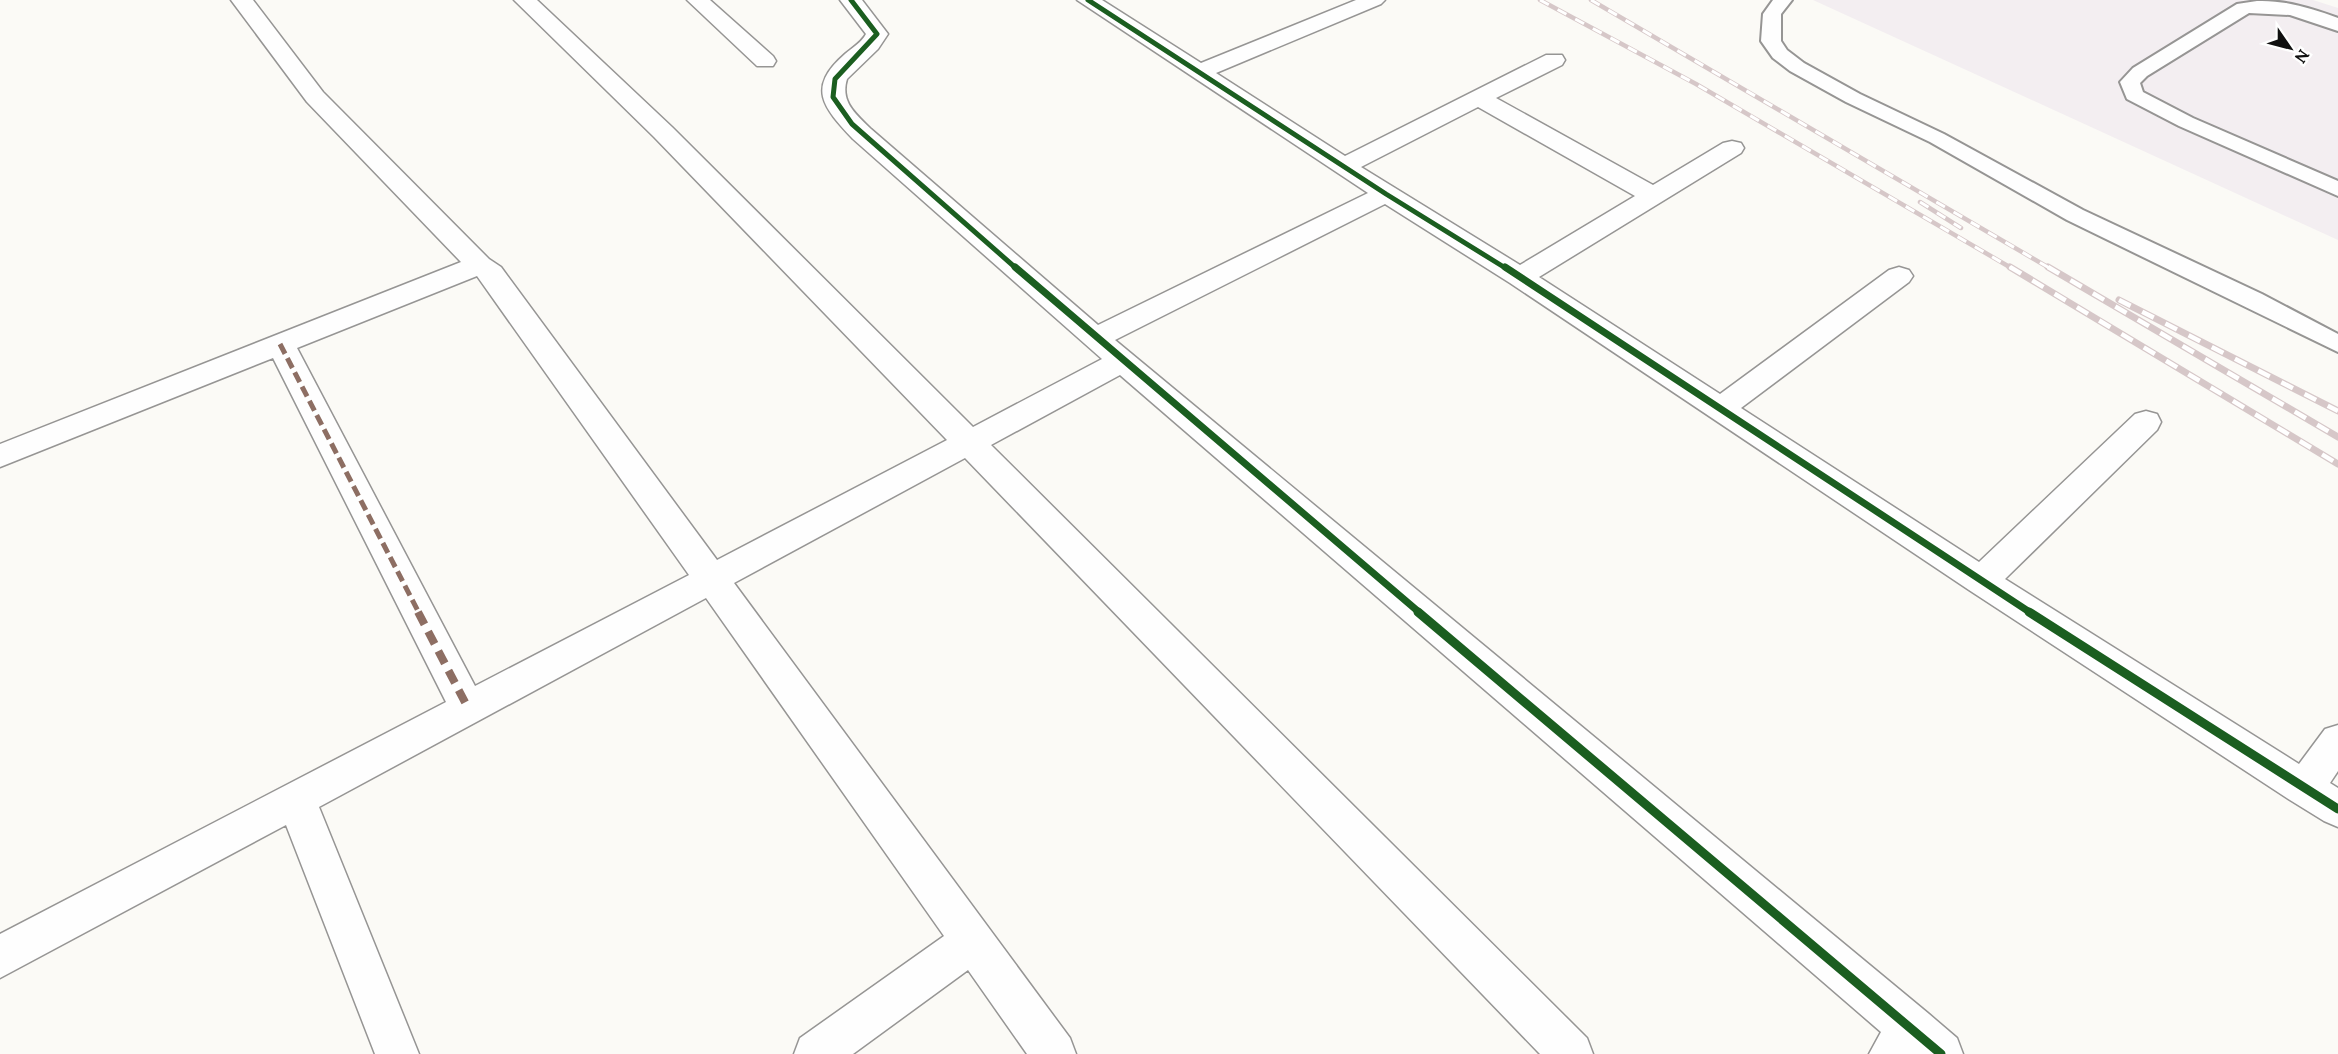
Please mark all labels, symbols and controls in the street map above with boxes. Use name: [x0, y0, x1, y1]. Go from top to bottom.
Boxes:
north arrow: [2260, 18, 2320, 78]
text: N: [2291, 46, 2314, 67]

